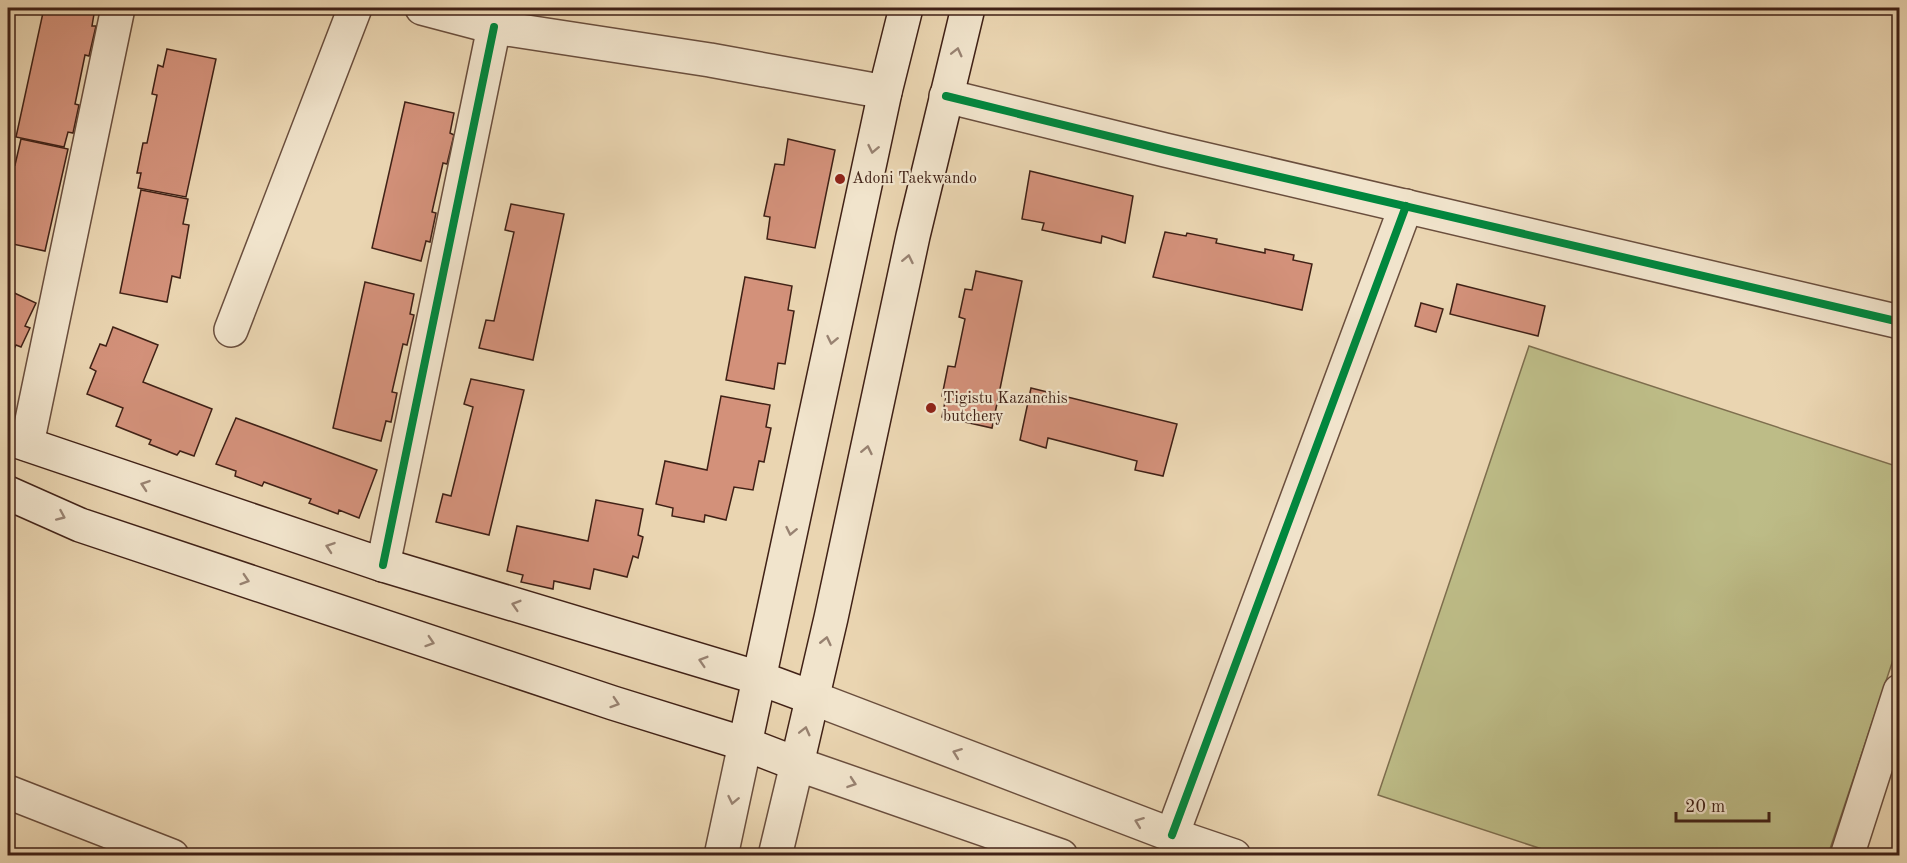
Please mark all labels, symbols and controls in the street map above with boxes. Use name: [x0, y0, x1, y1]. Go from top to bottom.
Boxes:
one-way arrow: [950, 47, 963, 57]
one-way arrow: [867, 144, 880, 154]
place label: Adoni Taekwando: [852, 171, 977, 187]
marker: Adoni Taekwando: [833, 172, 847, 186]
one-way arrow: [900, 255, 913, 265]
one-way arrow: [826, 335, 839, 345]
place label: Tigistu Kazanchis butchery: [943, 391, 1068, 425]
marker: Tigistu Kazanchis butchery: [924, 401, 938, 415]
one-way arrow: [860, 445, 873, 455]
one-way arrow: [140, 479, 151, 492]
one-way arrow: [55, 509, 66, 521]
one-way arrow: [785, 525, 798, 535]
one-way arrow: [325, 542, 336, 555]
one-way arrow: [239, 573, 250, 585]
one-way arrow: [511, 600, 522, 612]
one-way arrow: [424, 635, 435, 647]
one-way arrow: [819, 636, 832, 646]
one-way arrow: [698, 656, 709, 668]
one-way arrow: [609, 696, 620, 709]
one-way arrow: [798, 726, 811, 736]
one-way arrow: [952, 747, 963, 760]
one-way arrow: [846, 776, 857, 789]
scale bar: [1676, 785, 1769, 823]
one-way arrow: [727, 794, 740, 804]
text: 20 m: [1685, 798, 1725, 816]
one-way arrow: [1134, 817, 1145, 829]

